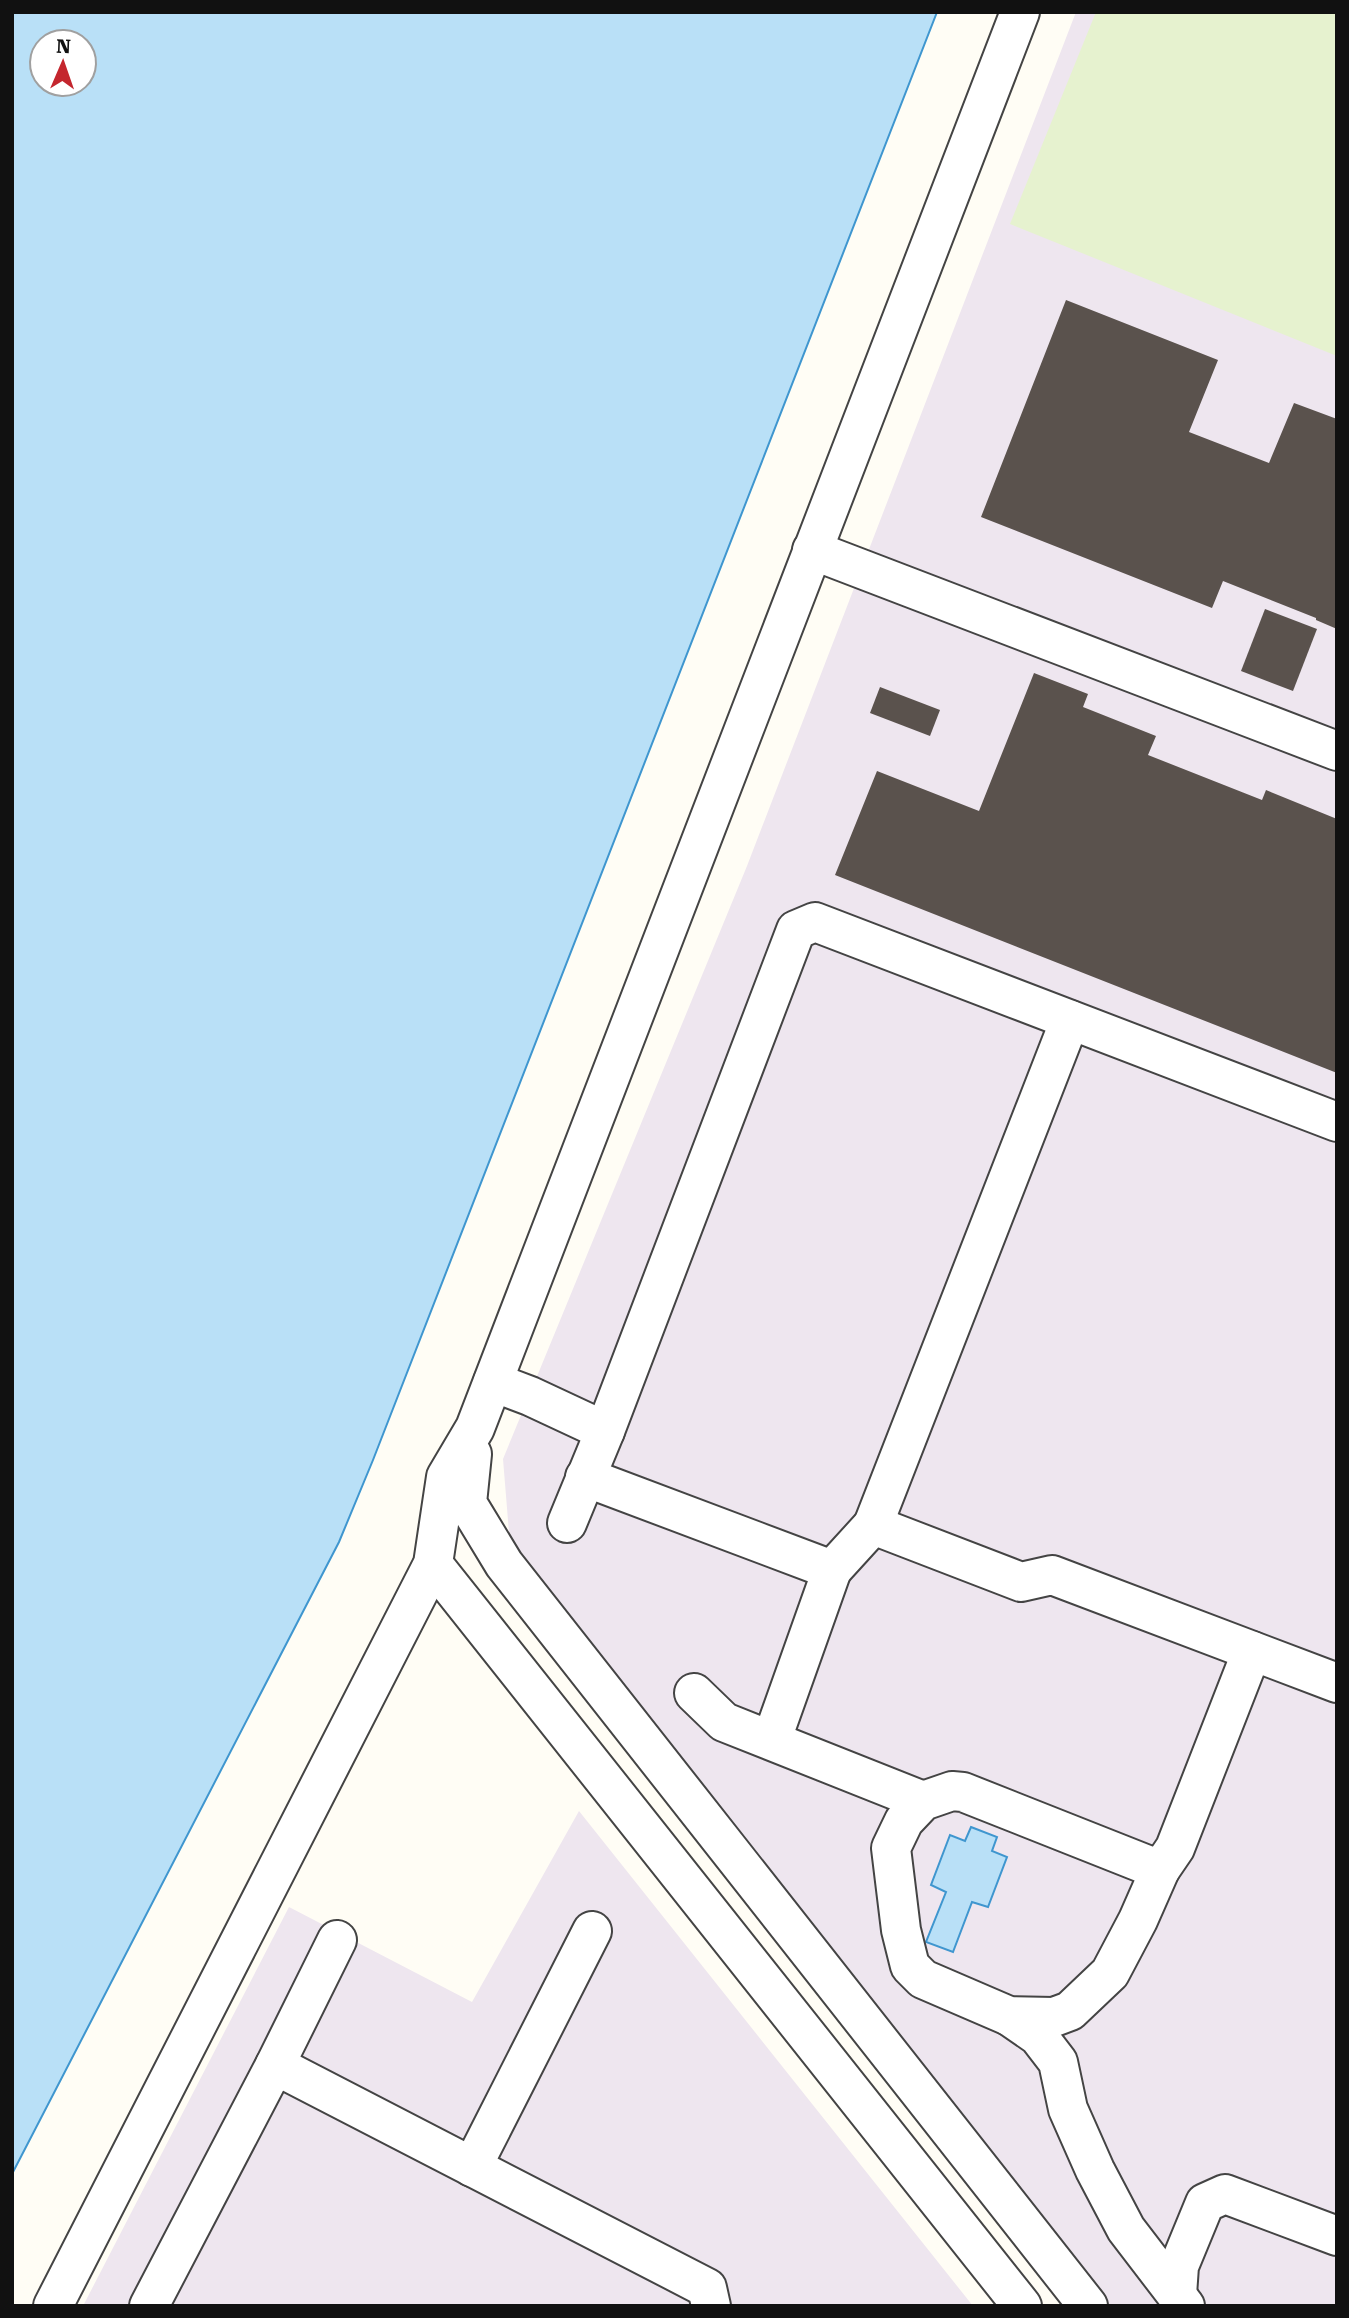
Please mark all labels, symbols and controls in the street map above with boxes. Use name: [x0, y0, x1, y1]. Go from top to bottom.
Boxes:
north arrow: [28, 28, 98, 98]
text: N: [56, 35, 72, 58]

